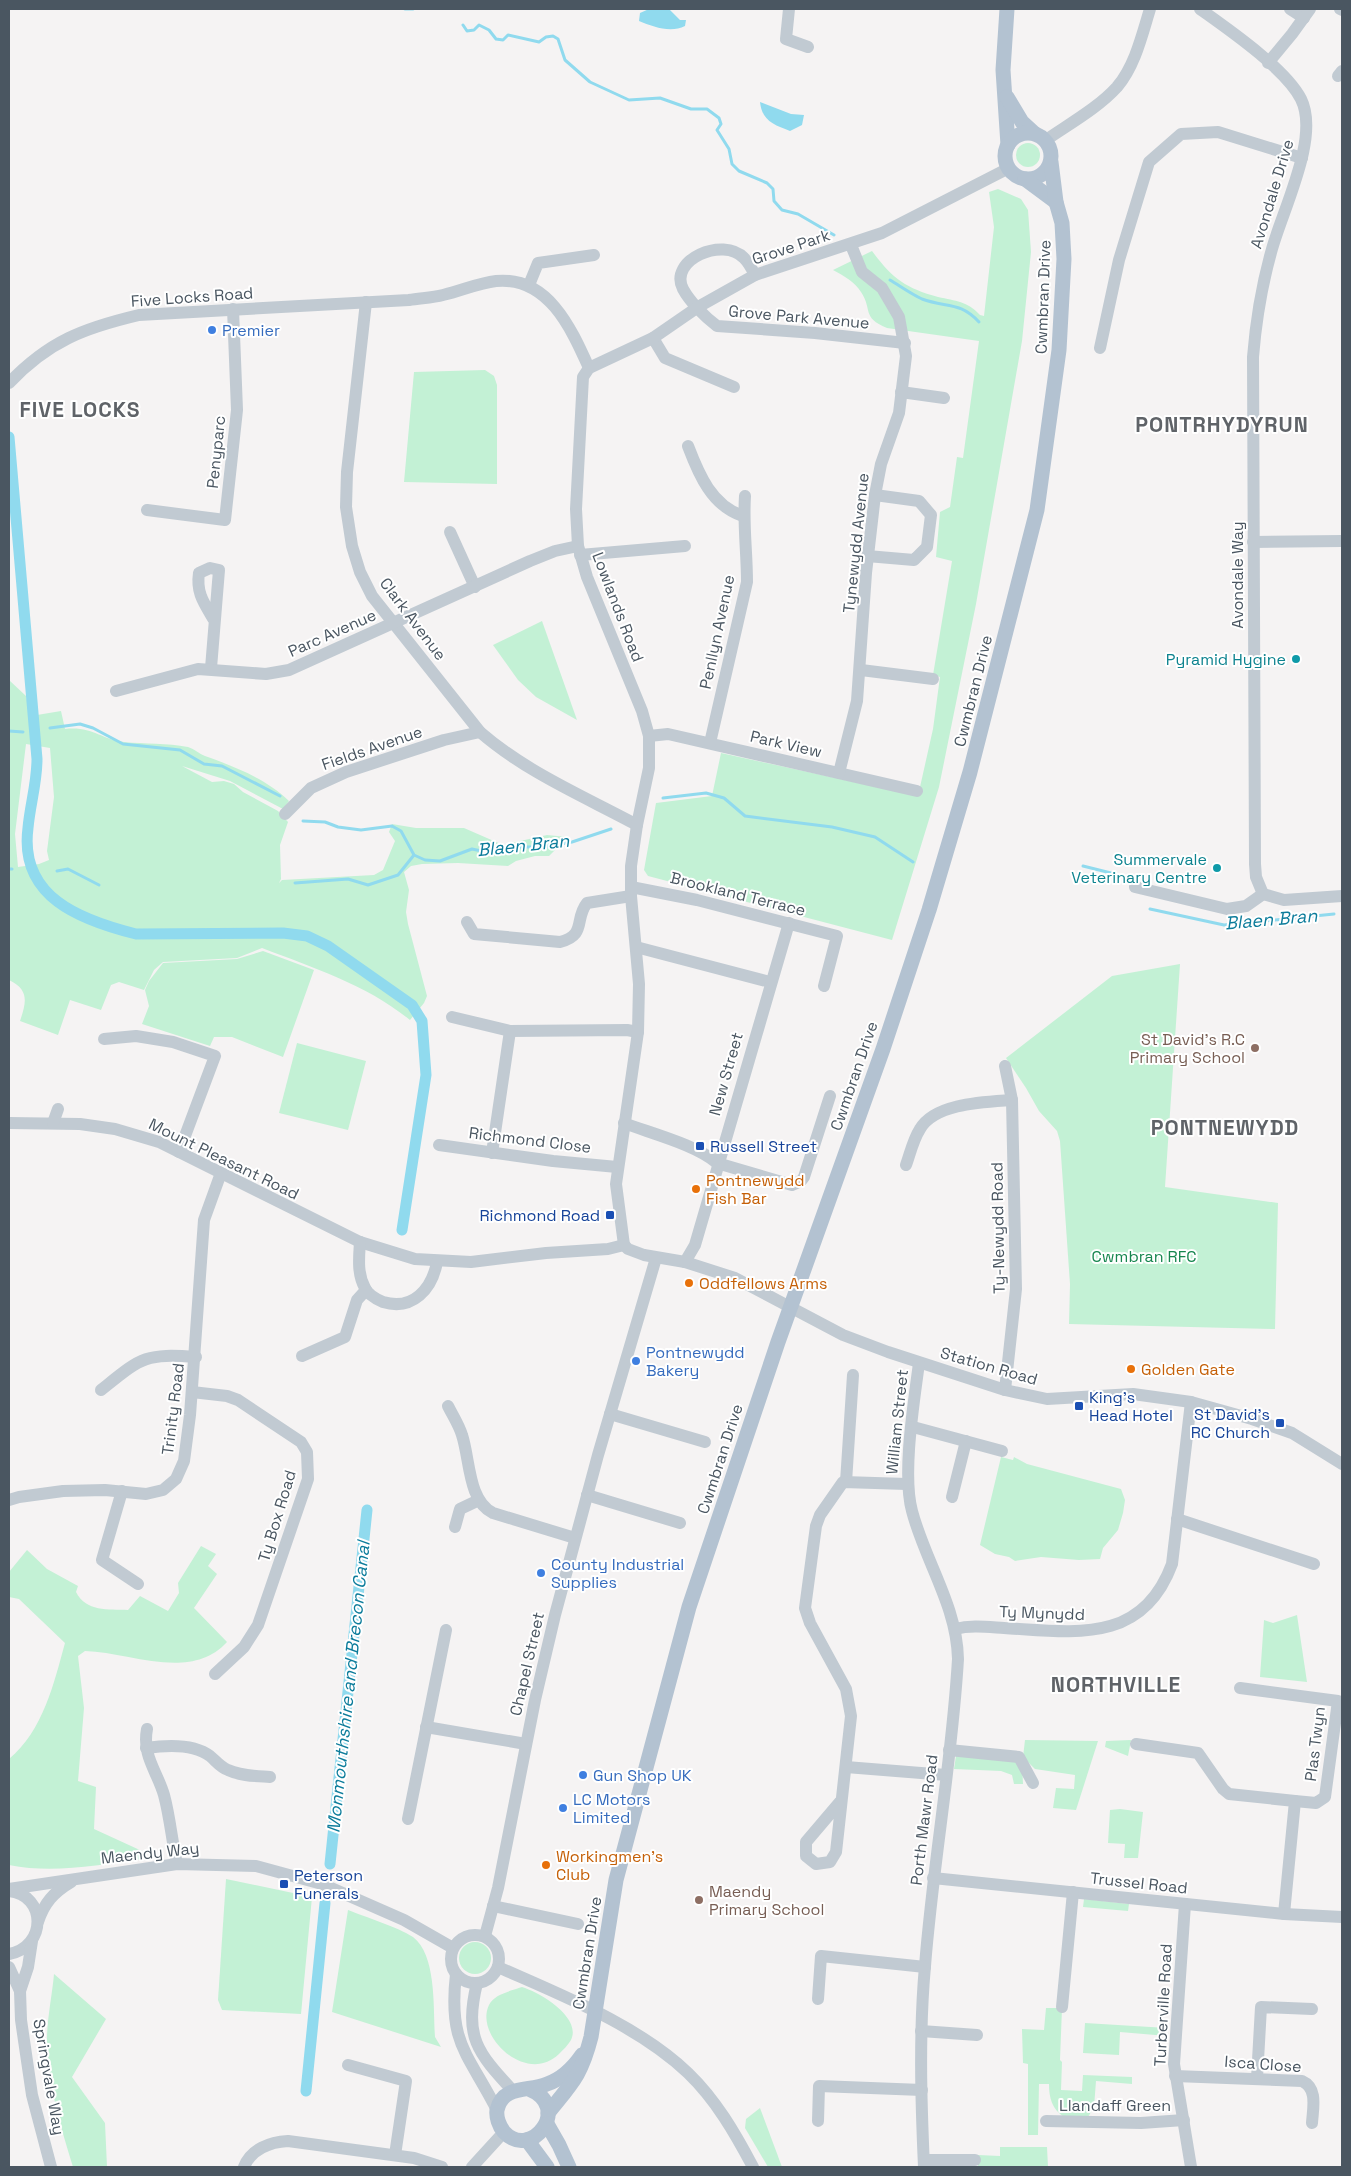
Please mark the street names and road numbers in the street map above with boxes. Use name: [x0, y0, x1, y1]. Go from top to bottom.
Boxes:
street label: Avondale Drive: [1245, 137, 1299, 251]
street label: Grove Park: [749, 224, 833, 270]
street label: Cwmbran Drive: [1031, 239, 1055, 355]
street label: Five Locks Road: [130, 282, 254, 312]
street label: Grove Park Avenue: [728, 300, 870, 334]
street label: Penyparc: [202, 415, 230, 489]
street label: Tynewydd Avenue: [838, 472, 874, 614]
street label: Avondale Way: [1227, 521, 1248, 629]
street label: Lowlands Road: [587, 549, 649, 665]
street label: Clark Avenue: [375, 573, 451, 665]
street label: Penllyn Avenue: [695, 573, 739, 691]
street label: Parc Avenue: [285, 604, 379, 662]
street label: Cwmbran Drive: [949, 633, 997, 749]
street label: Fields Avenue: [319, 721, 425, 775]
street label: Park View: [748, 726, 824, 762]
street label: Brookland Terrace: [668, 867, 808, 921]
street label: Cwmbran Drive: [825, 1019, 883, 1133]
street label: New Street: [704, 1030, 748, 1118]
street label: Mount Pleasant Road: [145, 1113, 303, 1205]
street label: Richmond Close: [468, 1122, 592, 1158]
street label: Ty-Newydd Road: [986, 1162, 1010, 1294]
street label: Station Road: [938, 1342, 1040, 1390]
street label: Trinity Road: [157, 1362, 189, 1456]
street label: William Street: [881, 1368, 913, 1476]
street label: Cwmbran Drive: [692, 1401, 748, 1517]
street label: Ty Box Road: [253, 1468, 301, 1564]
street label: Ty Mynydd: [999, 1601, 1085, 1625]
street label: Chapel Street: [505, 1610, 549, 1718]
street label: Plas Twyn: [1300, 1705, 1330, 1783]
street label: Porth Mawr Road: [906, 1753, 942, 1887]
street label: Maendy Way: [100, 1837, 200, 1869]
street label: Trussel Road: [1089, 1867, 1189, 1899]
street label: Cwmbran Drive: [568, 1895, 606, 2011]
street label: Turberville Road: [1149, 1943, 1177, 2067]
street label: Springvale Way: [28, 2017, 70, 2137]
street label: Isca Close: [1224, 2051, 1302, 2077]
street label: Llandaff Green: [1059, 2095, 1171, 2116]

